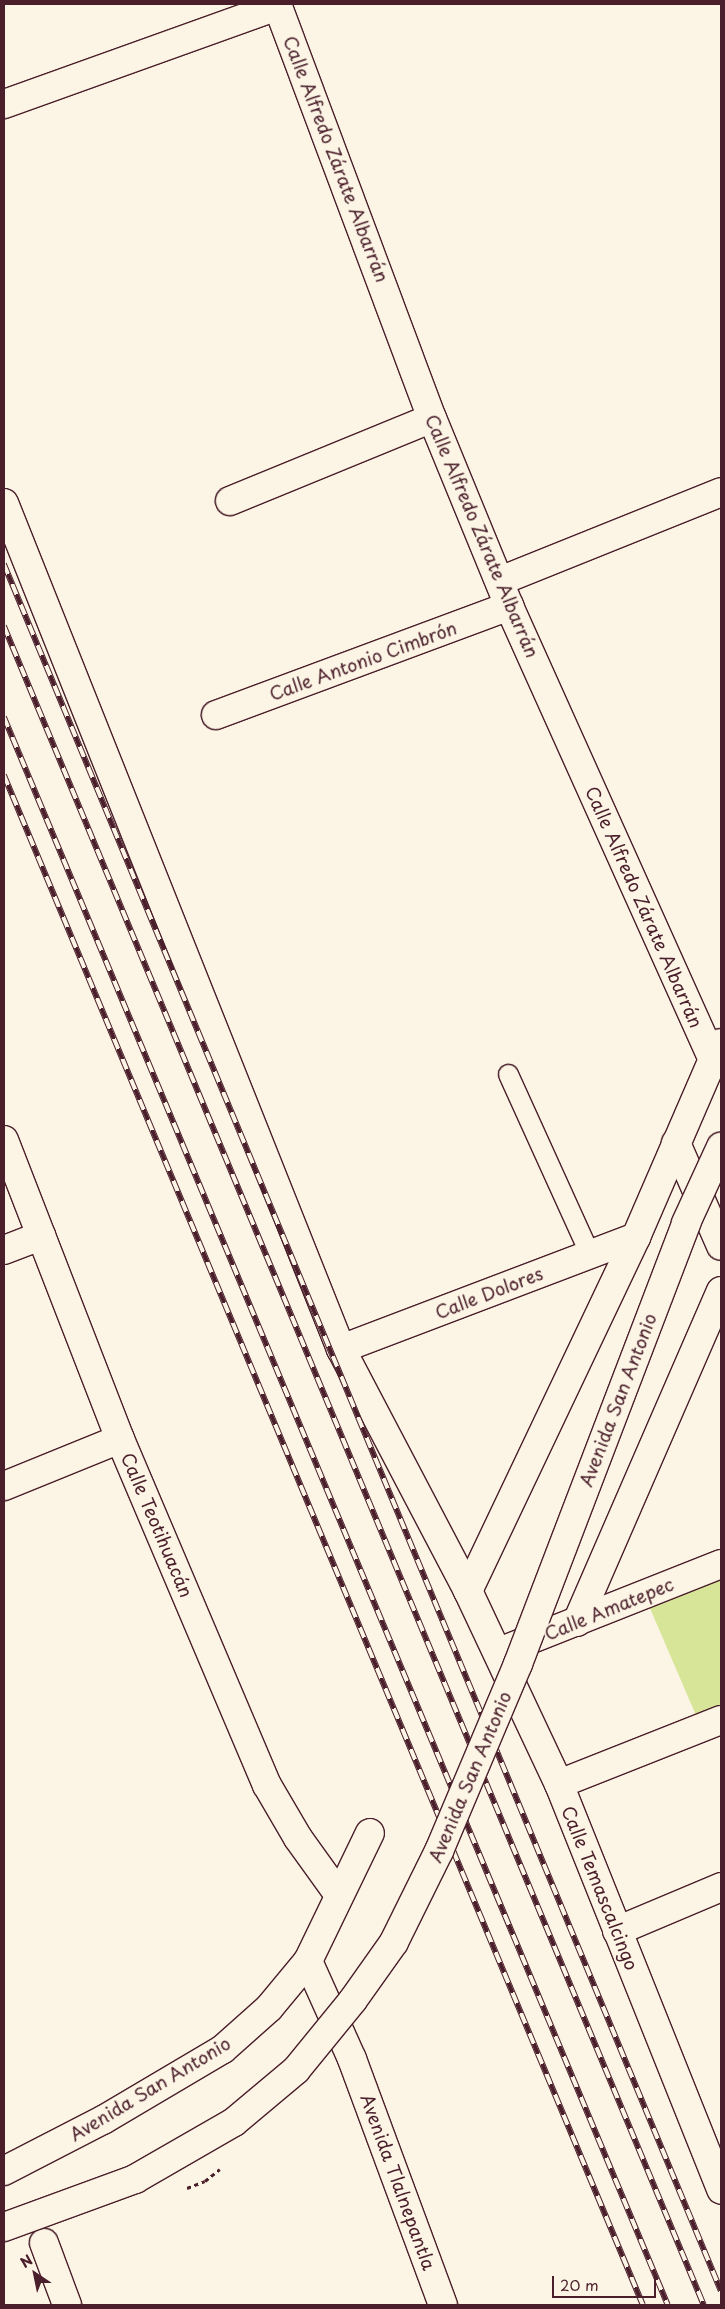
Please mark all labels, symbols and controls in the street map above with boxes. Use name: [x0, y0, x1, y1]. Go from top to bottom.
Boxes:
street label: Calle Alfredo Zárate Albarrán: [279, 33, 393, 285]
street label: Calle Alfredo Zárate Albarrán: [421, 412, 543, 660]
street label: Calle Antonio Cimbrón: [266, 617, 460, 705]
street label: Calle Alfredo Zárate Albarrán: [581, 784, 707, 1030]
street label: Calle Dolores: [432, 1262, 546, 1324]
street label: Avenida San Antonio: [575, 1311, 661, 1489]
street label: Calle Teotihuacán: [117, 1450, 197, 1600]
street label: Calle Amatepec: [541, 1573, 677, 1645]
street label: Avenida San Antonio: [424, 1689, 516, 1865]
street label: Calle Temascalcingo: [557, 1803, 643, 1973]
street label: Avenida San Antonio: [66, 2033, 234, 2145]
street label: Avenida Tlalnepantla: [356, 2092, 440, 2272]
north arrow: [10, 2249, 60, 2299]
text: N: [16, 2249, 37, 2273]
scale bar: [555, 2266, 659, 2298]
text: 20 m: [560, 2273, 599, 2296]

